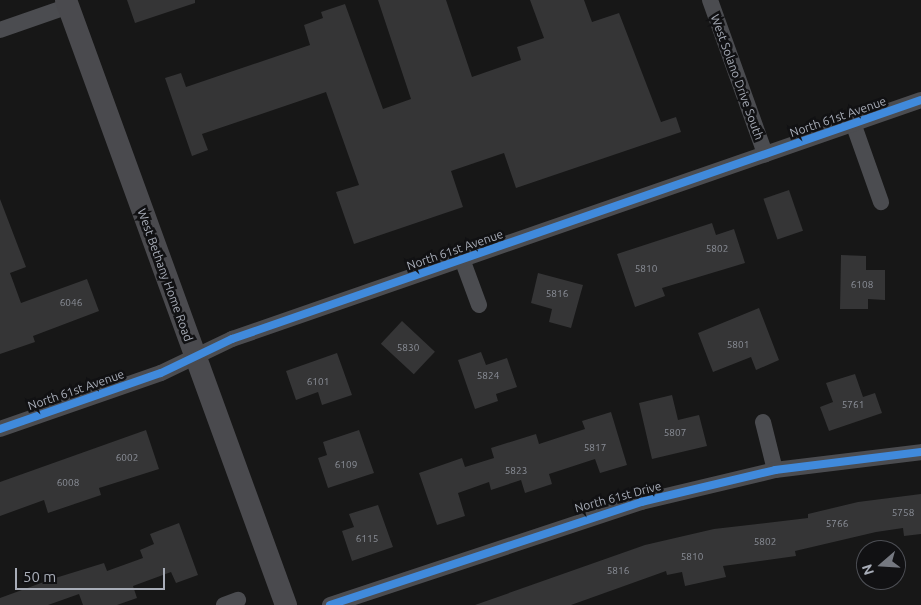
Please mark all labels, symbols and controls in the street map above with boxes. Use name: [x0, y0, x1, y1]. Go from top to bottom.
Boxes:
street label: West Solano Drive South: [708, 12, 766, 142]
street label: North 61st Avenue: [788, 94, 888, 140]
street label: West Bethany Home Road: [134, 207, 196, 343]
street label: North 61st Avenue: [405, 227, 505, 273]
house number: 5802: [706, 243, 728, 255]
house number: 5810: [635, 263, 657, 275]
house number: 6108: [851, 279, 873, 291]
house number: 5816: [546, 288, 568, 300]
house number: 6046: [60, 297, 82, 309]
house number: 5801: [727, 339, 749, 351]
house number: 5830: [397, 342, 419, 354]
street label: North 61st Avenue: [26, 367, 126, 413]
house number: 5824: [477, 370, 499, 382]
house number: 6101: [307, 376, 329, 388]
house number: 5761: [842, 399, 864, 411]
house number: 5807: [664, 427, 686, 439]
house number: 5817: [584, 442, 606, 454]
house number: 6002: [116, 452, 138, 464]
house number: 6109: [335, 459, 357, 471]
house number: 5823: [505, 465, 527, 477]
house number: 6008: [57, 477, 79, 489]
street label: North 61st Drive: [573, 479, 663, 515]
house number: 5758: [892, 507, 914, 519]
house number: 5766: [826, 518, 848, 530]
house number: 6115: [356, 533, 378, 545]
house number: 5802: [754, 536, 776, 548]
north arrow: [856, 540, 906, 590]
house number: 5810: [681, 551, 703, 563]
scale bar: [18, 558, 168, 590]
text: N: [858, 562, 877, 577]
house number: 5816: [607, 565, 629, 577]
text: 50 m: [23, 568, 56, 585]

